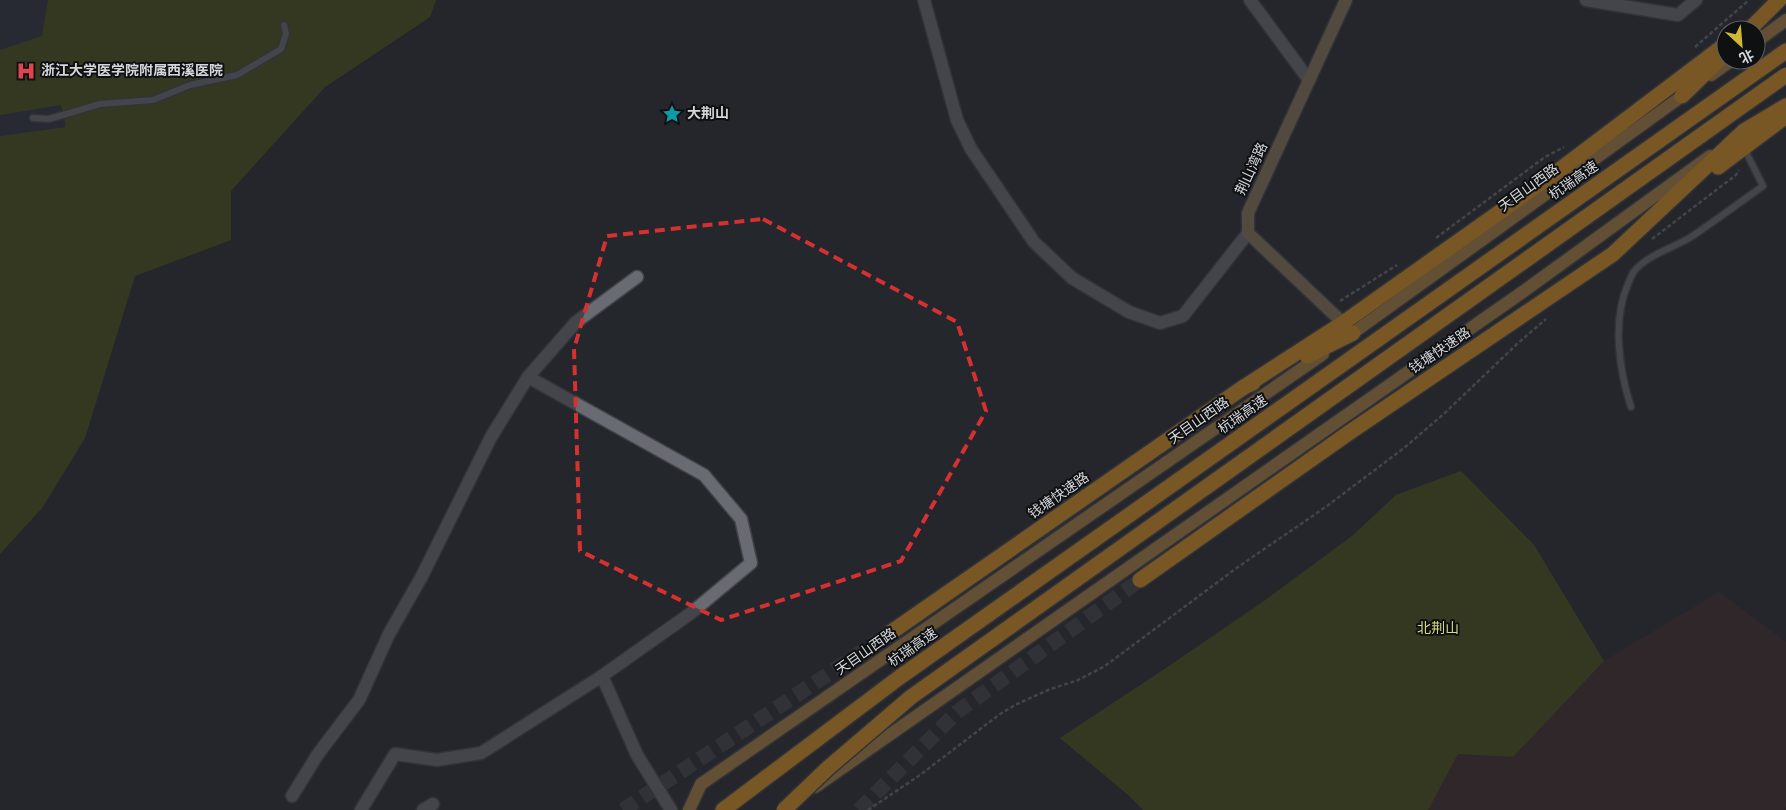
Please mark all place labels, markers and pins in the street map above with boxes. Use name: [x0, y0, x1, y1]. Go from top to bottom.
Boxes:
hospital icon: 浙江大学医学院附属西溪医院: [15, 60, 37, 82]
place label: 浙江大学医学院附属西溪医院: [41, 62, 223, 78]
place icon: 大荆山: [661, 103, 683, 125]
place label: 大荆山: [687, 106, 729, 121]

